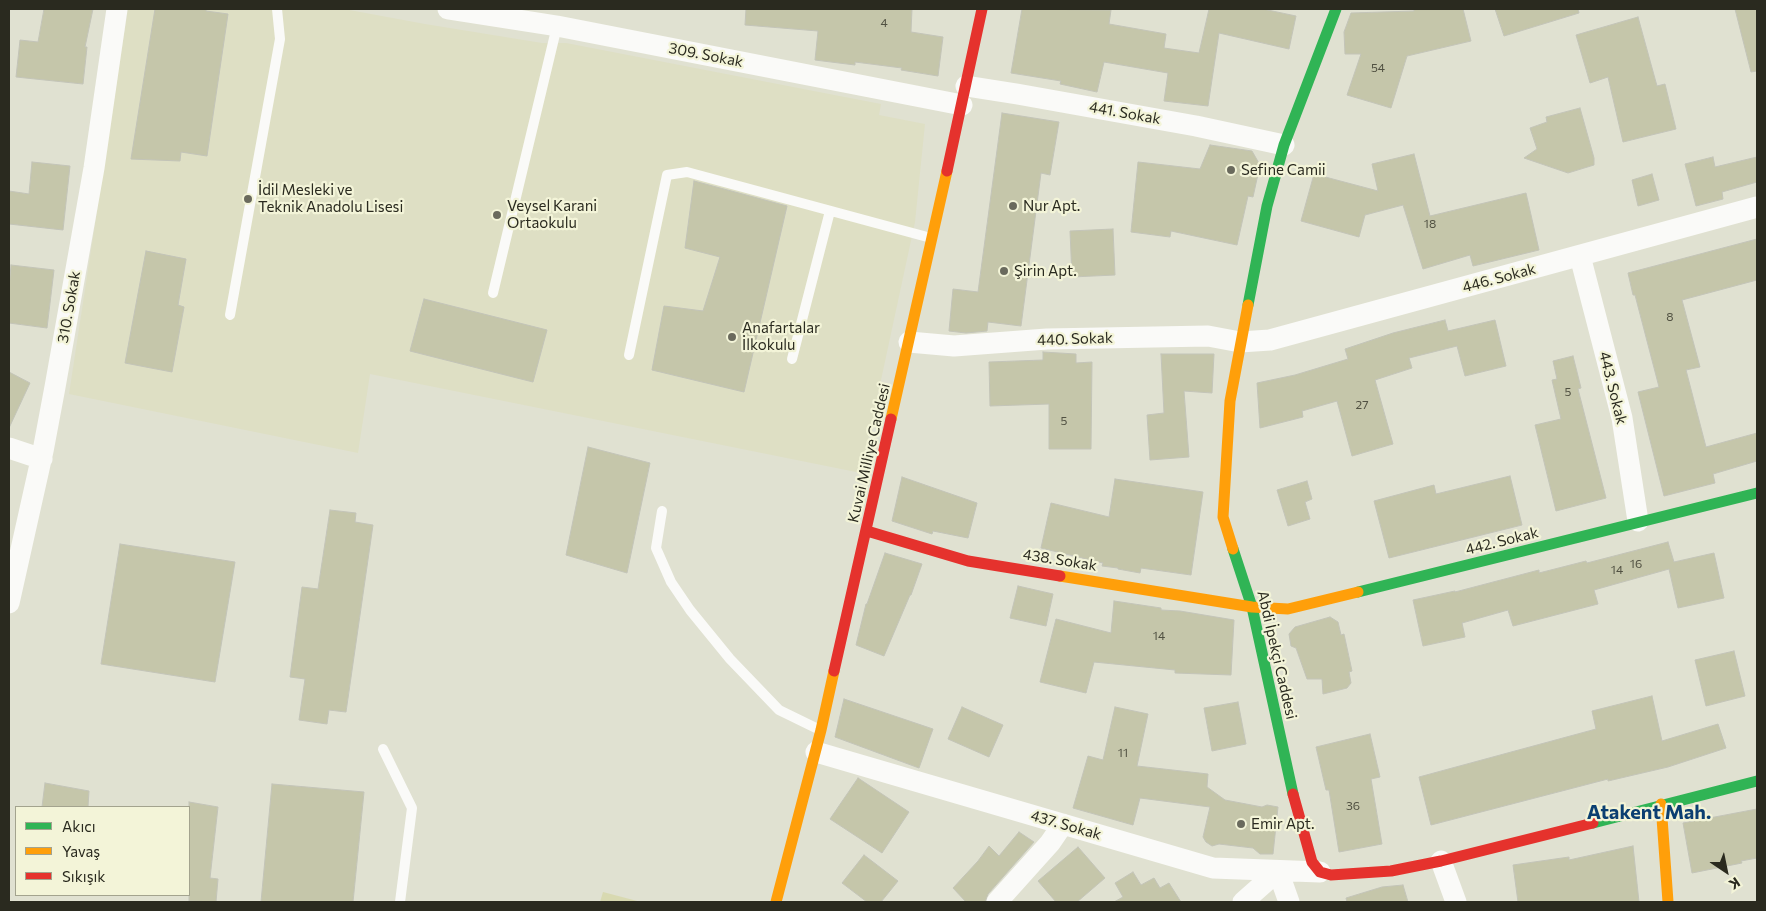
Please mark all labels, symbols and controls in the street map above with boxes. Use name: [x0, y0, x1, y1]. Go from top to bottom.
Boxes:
house number: 4: [880, 16, 888, 30]
street label: 309. Sokak: [667, 39, 745, 71]
house number: 54: [1371, 61, 1385, 75]
street label: 441. Sokak: [1088, 98, 1162, 128]
place label: Sefine Camii: [1241, 161, 1326, 179]
marker: Sefine Camii: [1225, 164, 1237, 176]
place label: İdil Mesleki ve Teknik Anadolu Lisesi: [258, 181, 403, 216]
marker: İdil Mesleki ve Teknik Anadolu Lisesi: [242, 193, 254, 205]
place label: Veysel Karani Ortaokulu: [507, 197, 597, 232]
place label: Nur Apt.: [1023, 197, 1080, 215]
marker: Nur Apt.: [1007, 200, 1019, 212]
marker: Veysel Karani Ortaokulu: [491, 209, 503, 221]
house number: 18: [1424, 217, 1436, 231]
street label: 446. Sokak: [1460, 260, 1538, 296]
place label: Şirin Apt.: [1014, 262, 1077, 280]
marker: Şirin Apt.: [998, 265, 1010, 277]
street label: 310. Sokak: [54, 270, 84, 344]
house number: 8: [1666, 310, 1674, 324]
place label: Anafartalar İlkokulu: [742, 319, 820, 354]
street label: 440. Sokak: [1037, 329, 1113, 349]
marker: Anafartalar İlkokulu: [726, 331, 738, 343]
street label: 443. Sokak: [1595, 350, 1631, 426]
street label: Kuvai Milliye Caddesi: [844, 382, 894, 524]
house number: 5: [1565, 385, 1571, 399]
house number: 27: [1356, 398, 1368, 412]
house number: 5: [1061, 414, 1067, 428]
street label: 442. Sokak: [1464, 523, 1540, 559]
street label: 438. Sokak: [1022, 545, 1098, 575]
house number: 16: [1630, 557, 1642, 571]
house number: 14: [1611, 563, 1623, 577]
street label: Abdi İpekçi Caddesi: [1253, 589, 1301, 721]
house number: 14: [1153, 629, 1165, 643]
house number: 11: [1118, 746, 1128, 760]
house number: 36: [1346, 799, 1360, 813]
district label: Atakent Mah.: [1587, 800, 1711, 824]
legend: [15, 806, 190, 896]
street label: 437. Sokak: [1029, 806, 1103, 844]
place label: Emir Apt.: [1251, 815, 1315, 833]
text: Akıcı: [62, 817, 96, 835]
marker: Emir Apt.: [1235, 818, 1247, 830]
text: Yavaş: [62, 842, 100, 860]
north arrow: [1701, 846, 1751, 896]
text: Sıkışık: [62, 867, 105, 885]
text: K: [1726, 874, 1743, 894]

